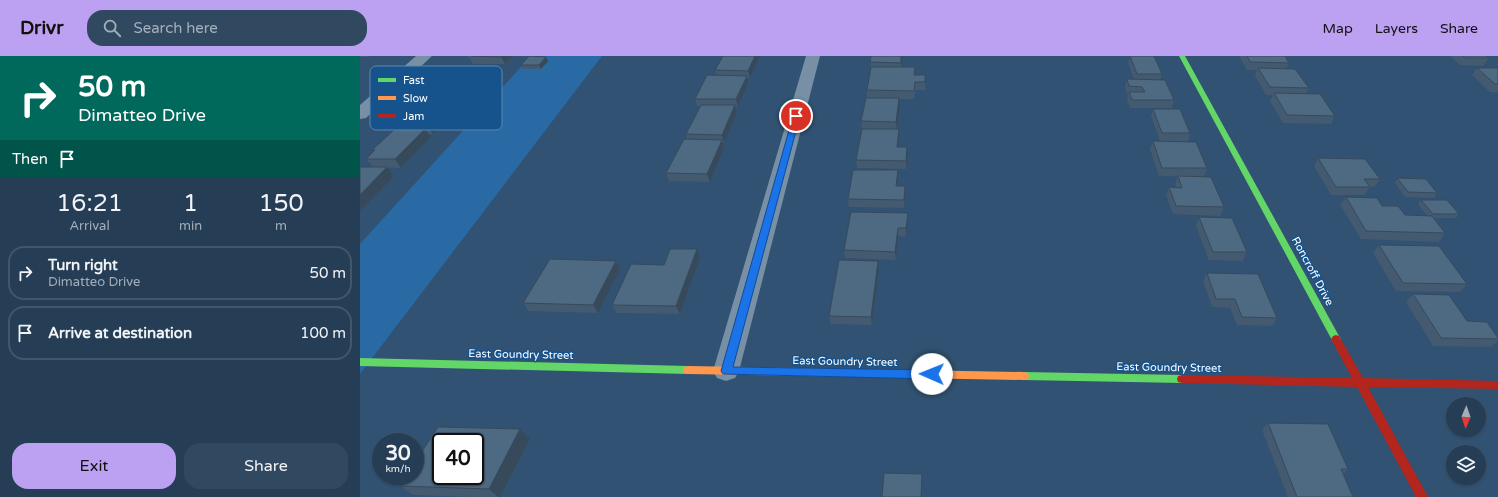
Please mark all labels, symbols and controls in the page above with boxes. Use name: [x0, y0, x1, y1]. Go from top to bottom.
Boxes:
search box: [87, 10, 367, 46]
text: Drivr: [20, 17, 63, 39]
icon: search: [101, 17, 123, 39]
text: Search here: [133, 19, 218, 37]
text: Map: [1323, 20, 1353, 37]
text: Layers: [1375, 20, 1418, 37]
text: Share: [1440, 20, 1478, 37]
legend: [370, 66, 502, 130]
text: 50 m: [78, 70, 146, 104]
icon: right: [12, 72, 64, 124]
text: Fast: [403, 74, 424, 87]
text: Slow: [403, 92, 428, 105]
pin: [779, 99, 813, 133]
text: Dimatteo Drive: [78, 104, 206, 126]
icon: arrive: [785, 105, 807, 127]
text: Jam: [403, 110, 424, 123]
icon: arrive: [56, 148, 78, 170]
text: Then: [12, 150, 48, 168]
text: 16:21: [56, 189, 123, 218]
text: 1: [183, 189, 198, 218]
text: 150: [258, 189, 304, 218]
text: Arrival: [69, 218, 110, 234]
text: min: [179, 218, 202, 234]
text: m: [275, 218, 287, 234]
street label: Roncroff Drive: [1289, 235, 1336, 308]
text: Turn right: [48, 256, 118, 274]
icon: right: [14, 262, 36, 284]
text: 50 m: [309, 264, 346, 282]
text: Dimatteo Drive: [48, 274, 140, 290]
icon: arrive: [14, 322, 36, 344]
text: Arrive at destination: [48, 324, 192, 342]
text: 100 m: [300, 324, 346, 342]
street label: East Goundry Street: [468, 347, 574, 362]
position arrow: [911, 353, 953, 395]
street label: East Goundry Street: [792, 354, 898, 369]
street label: East Goundry Street: [1116, 360, 1222, 375]
north arrow: [1446, 397, 1486, 437]
map controls: [1446, 397, 1486, 485]
speed limit sign: 40: [432, 433, 484, 485]
text: 30: [385, 442, 411, 466]
button: Exit: [12, 443, 176, 489]
button: Share: [184, 443, 348, 489]
button: layers: [1446, 445, 1486, 485]
text: km/h: [385, 463, 411, 475]

